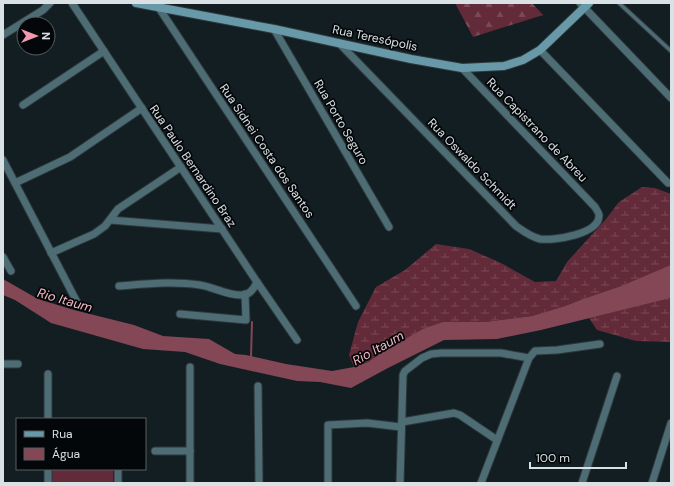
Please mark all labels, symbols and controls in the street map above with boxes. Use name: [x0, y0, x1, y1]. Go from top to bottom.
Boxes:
north arrow: [16, 16, 56, 56]
street label: Rua Teresópolis: [331, 21, 419, 55]
text: N: [39, 32, 53, 40]
street label: Rua Capistrano de Abreu: [483, 75, 591, 186]
street label: Rua Porto Seguro: [310, 77, 372, 167]
street label: Rua Sidnei Costa dos Santos: [216, 81, 318, 221]
street label: Rua Paulo Bernardino Braz: [146, 102, 240, 230]
street label: Rua Oswaldo Schmidt: [424, 115, 520, 213]
water label: Rio Itaum: [36, 284, 94, 316]
water label: Rio Itaum: [349, 327, 407, 369]
legend: [16, 418, 146, 470]
text: Rua: [52, 426, 73, 442]
scale bar: [530, 444, 626, 470]
text: Água: [52, 446, 80, 462]
text: 100 m: [536, 450, 570, 466]

